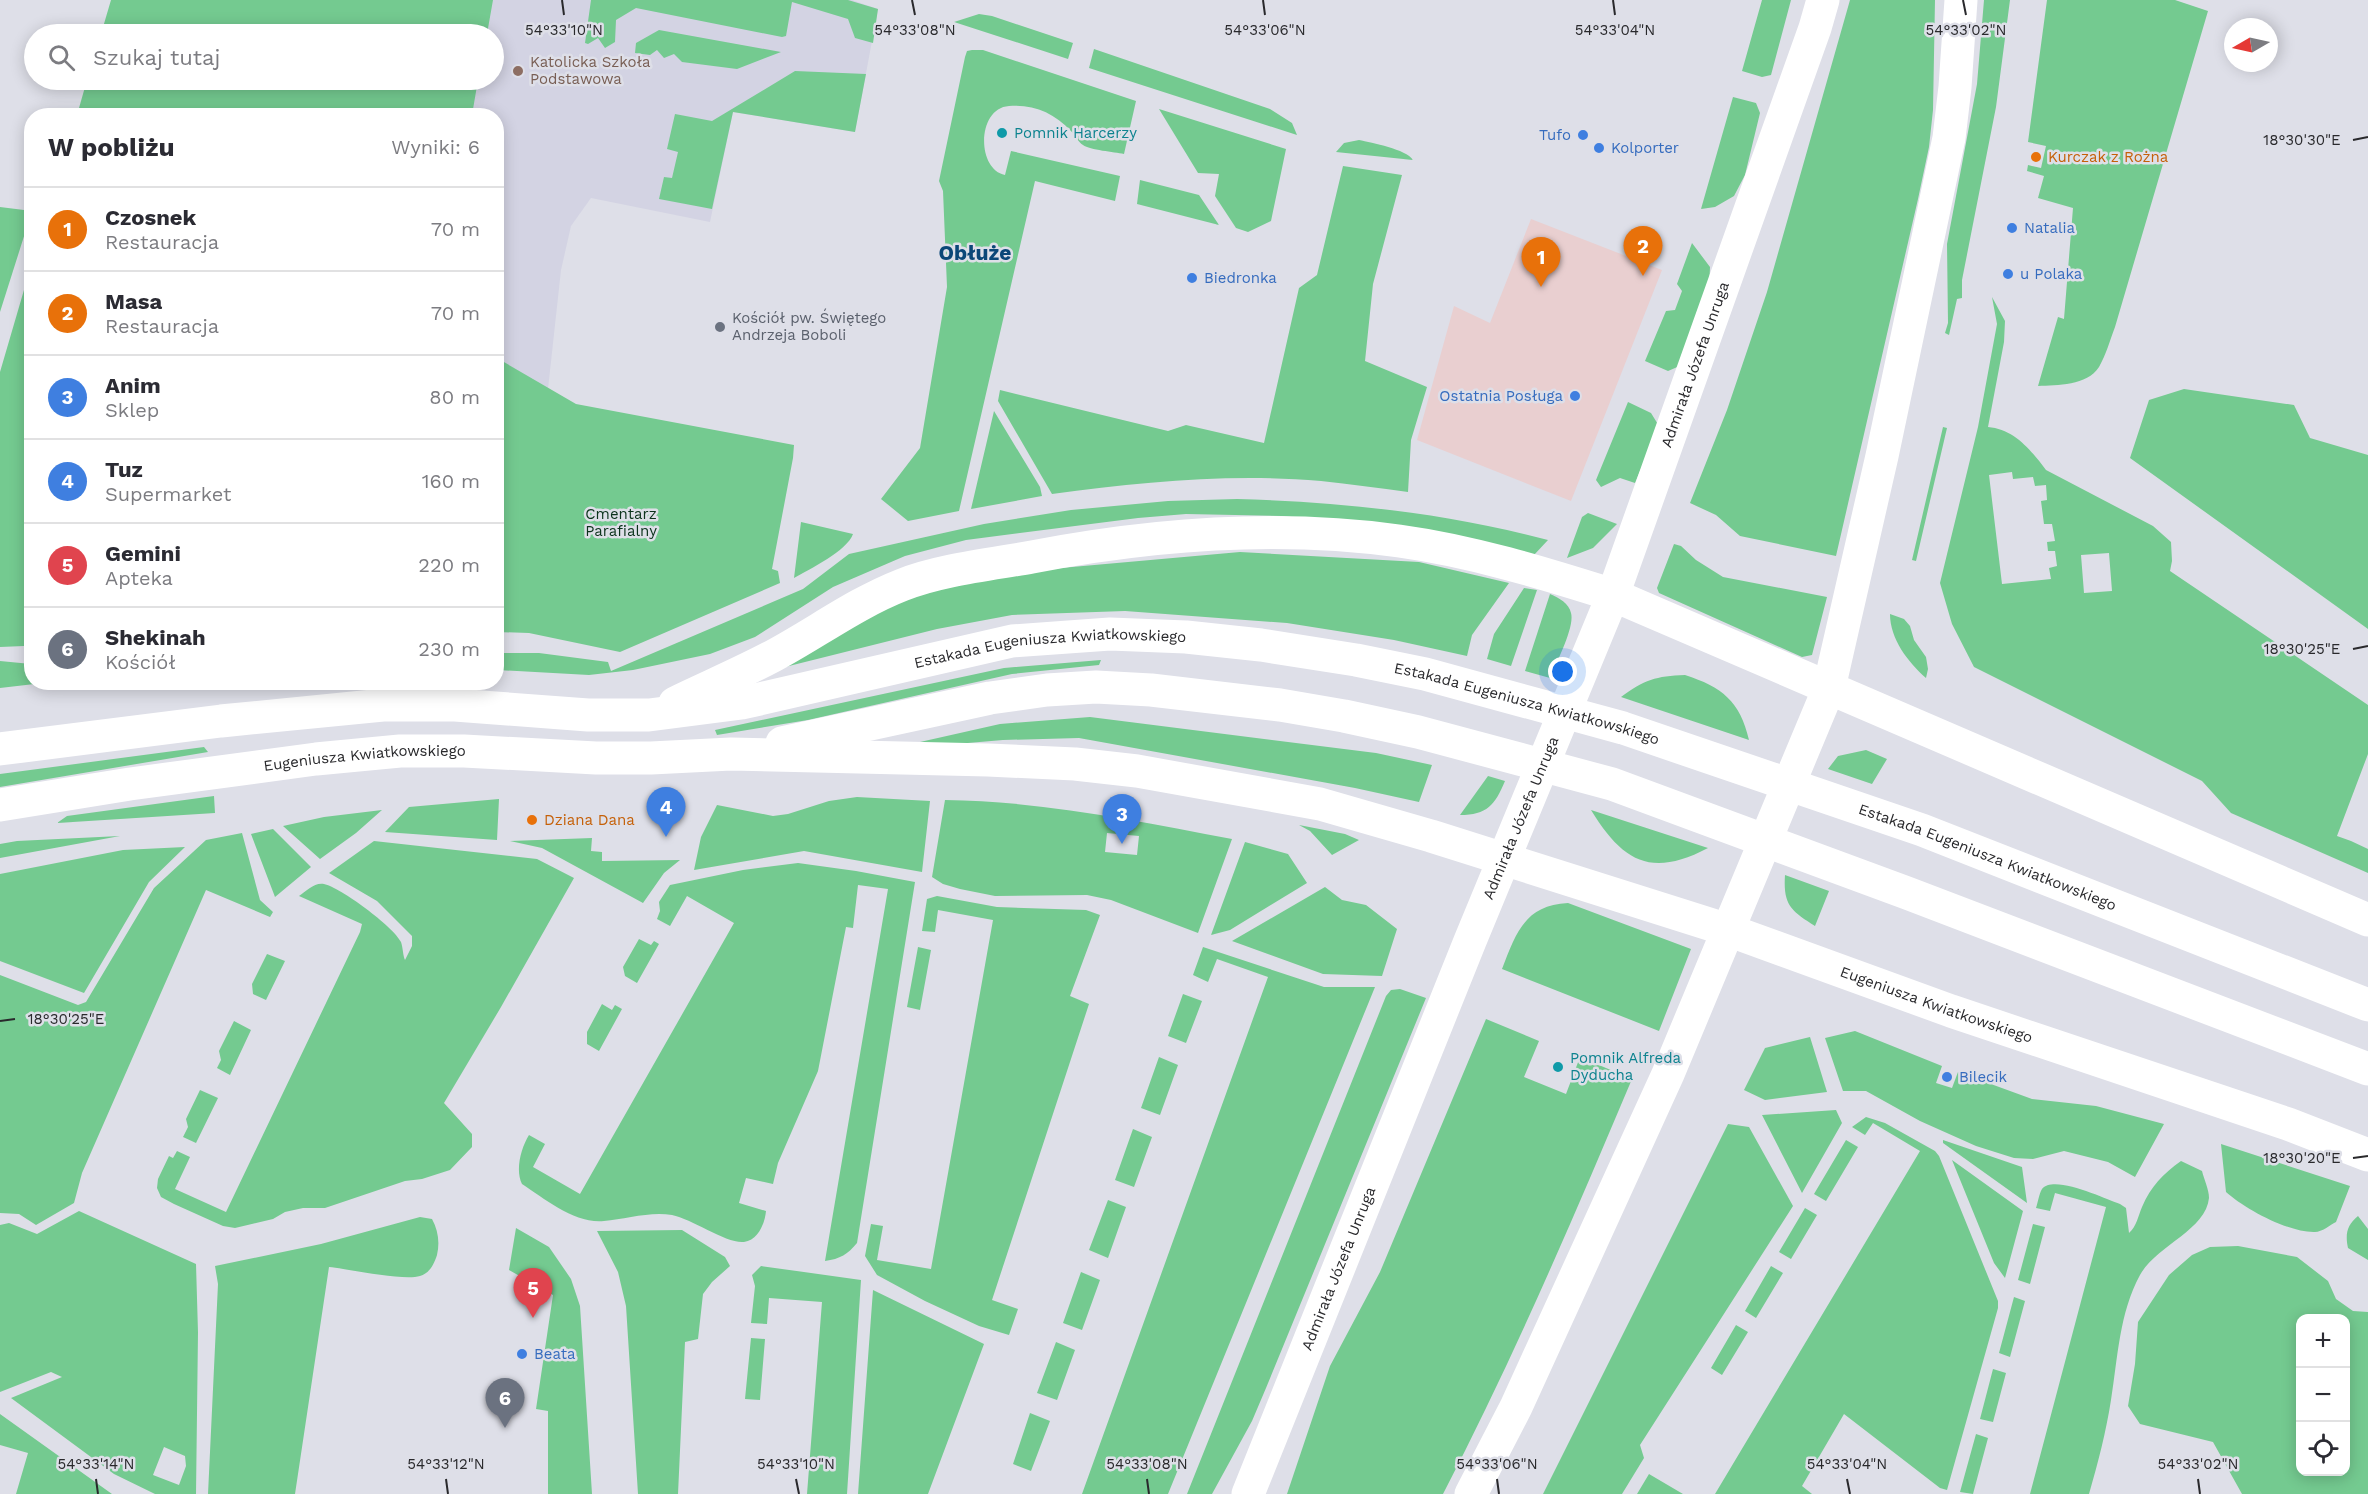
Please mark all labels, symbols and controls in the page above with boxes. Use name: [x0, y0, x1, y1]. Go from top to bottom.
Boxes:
north arrow: [2224, 18, 2278, 72]
text: 54°33'10"N: [525, 21, 603, 39]
text: 54°33'08"N: [874, 21, 956, 39]
text: 54°33'06"N: [1224, 21, 1306, 39]
text: 54°33'04"N: [1575, 21, 1655, 39]
text: 54°33'02"N: [1926, 21, 2006, 39]
search box: [24, 24, 504, 90]
icon: search: [45, 41, 78, 74]
text: Szukaj tutaj: [93, 45, 220, 70]
place label: Katolicka Szkoła Podstawowa: [530, 53, 651, 88]
marker: Katolicka Szkoła Podstawowa: [511, 64, 525, 78]
place label: Pomnik Harcerzy: [1014, 124, 1137, 142]
marker: Pomnik Harcerzy: [995, 126, 1009, 140]
place label: Tufo: [1539, 126, 1571, 144]
marker: Tufo: [1576, 128, 1590, 142]
text: 18°30'30"E: [2263, 131, 2341, 149]
text: W pobliżu: [48, 132, 175, 162]
text: Wyniki: 6: [391, 135, 480, 159]
place label: Kolporter: [1611, 139, 1679, 157]
marker: Kolporter: [1592, 141, 1606, 155]
place label: Kurczak z Rożna: [2048, 148, 2169, 166]
marker: Kurczak z Rożna: [2029, 150, 2043, 164]
text: Czosnek: [105, 205, 196, 230]
text: 1: [63, 217, 72, 241]
text: 70 m: [431, 217, 480, 241]
place label: Natalia: [2024, 219, 2075, 237]
marker: Natalia: [2005, 221, 2019, 235]
pin: 2: [1624, 226, 1662, 276]
text: Restauracja: [105, 230, 219, 254]
pin: 1: [1522, 238, 1560, 287]
district label: Obłuże: [938, 240, 1012, 265]
place label: u Polaka: [2020, 265, 2083, 283]
marker: u Polaka: [2001, 267, 2015, 281]
place label: Biedronka: [1204, 269, 1277, 287]
marker: Biedronka: [1185, 271, 1199, 285]
street label: Admirała Józefa Unruga: [1657, 279, 1733, 450]
text: Masa: [105, 289, 162, 314]
text: 2: [62, 301, 73, 325]
text: 70 m: [431, 301, 480, 325]
place label: Kościół pw. Świętego Andrzeja Boboli: [732, 308, 886, 344]
text: Restauracja: [105, 314, 219, 338]
marker: Kościół pw. Świętego Andrzeja Boboli: [713, 320, 727, 334]
text: Anim: [105, 373, 161, 398]
text: 3: [62, 385, 73, 409]
text: 80 m: [429, 385, 480, 409]
place label: Ostatnia Posługa: [1439, 387, 1563, 405]
marker: Ostatnia Posługa: [1568, 389, 1582, 403]
text: Sklep: [105, 398, 159, 422]
text: Tuz: [105, 457, 143, 482]
text: 4: [61, 469, 74, 493]
text: 160 m: [422, 469, 480, 493]
text: Supermarket: [105, 482, 231, 506]
park label: Cmentarz Parafialny: [585, 505, 657, 540]
text: Gemini: [105, 541, 181, 566]
text: 5: [62, 553, 73, 577]
text: 220 m: [418, 553, 480, 577]
text: Apteka: [105, 566, 173, 590]
text: Shekinah: [105, 625, 206, 650]
street label: Estakada Eugeniusza Kwiatkowskiego: [912, 625, 1187, 672]
text: 6: [61, 637, 74, 661]
text: 230 m: [418, 637, 480, 661]
text: 18°30'25"E: [2264, 640, 2340, 658]
text: Kościół: [105, 650, 176, 674]
your location: [1548, 657, 1577, 686]
street label: Estakada Eugeniusza Kwiatkowskiego: [1392, 659, 1662, 749]
street label: Admirała Józefa Unruga: [1479, 733, 1563, 902]
street label: Eugeniusza Kwiatkowskiego: [262, 742, 466, 775]
pin: 4: [646, 788, 686, 837]
pin: 3: [1102, 794, 1142, 844]
street label: Estakada Eugeniusza Kwiatkowskiego: [1856, 800, 2119, 914]
place label: Dziana Dana: [544, 811, 635, 829]
marker: Dziana Dana: [525, 813, 539, 827]
street label: Eugeniusza Kwiatkowskiego: [1838, 963, 2035, 1047]
text: 18°30'25"E: [28, 1010, 104, 1028]
place label: Pomnik Alfreda Dyducha: [1570, 1049, 1682, 1084]
marker: Pomnik Alfreda Dyducha: [1551, 1060, 1565, 1074]
place label: Bilecik: [1959, 1068, 2007, 1086]
marker: Bilecik: [1940, 1070, 1954, 1084]
text: 18°30'20"E: [2263, 1149, 2341, 1167]
street label: Admirała Józefa Unruga: [1298, 1184, 1380, 1353]
pin: 5: [514, 1268, 552, 1318]
map controls: [2296, 1314, 2350, 1476]
button: +: [2296, 1314, 2350, 1368]
place label: Beata: [534, 1345, 576, 1363]
marker: Beata: [515, 1347, 529, 1361]
button: −: [2296, 1368, 2350, 1422]
pin: 6: [486, 1378, 524, 1428]
button: locate: [2296, 1422, 2350, 1476]
text: 54°33'14"N: [57, 1455, 135, 1473]
text: 54°33'12"N: [407, 1455, 485, 1473]
text: 54°33'10"N: [757, 1455, 835, 1473]
text: 54°33'08"N: [1106, 1455, 1188, 1473]
text: 54°33'06"N: [1456, 1455, 1538, 1473]
text: 54°33'04"N: [1807, 1455, 1887, 1473]
text: 54°33'02"N: [2158, 1455, 2238, 1473]

